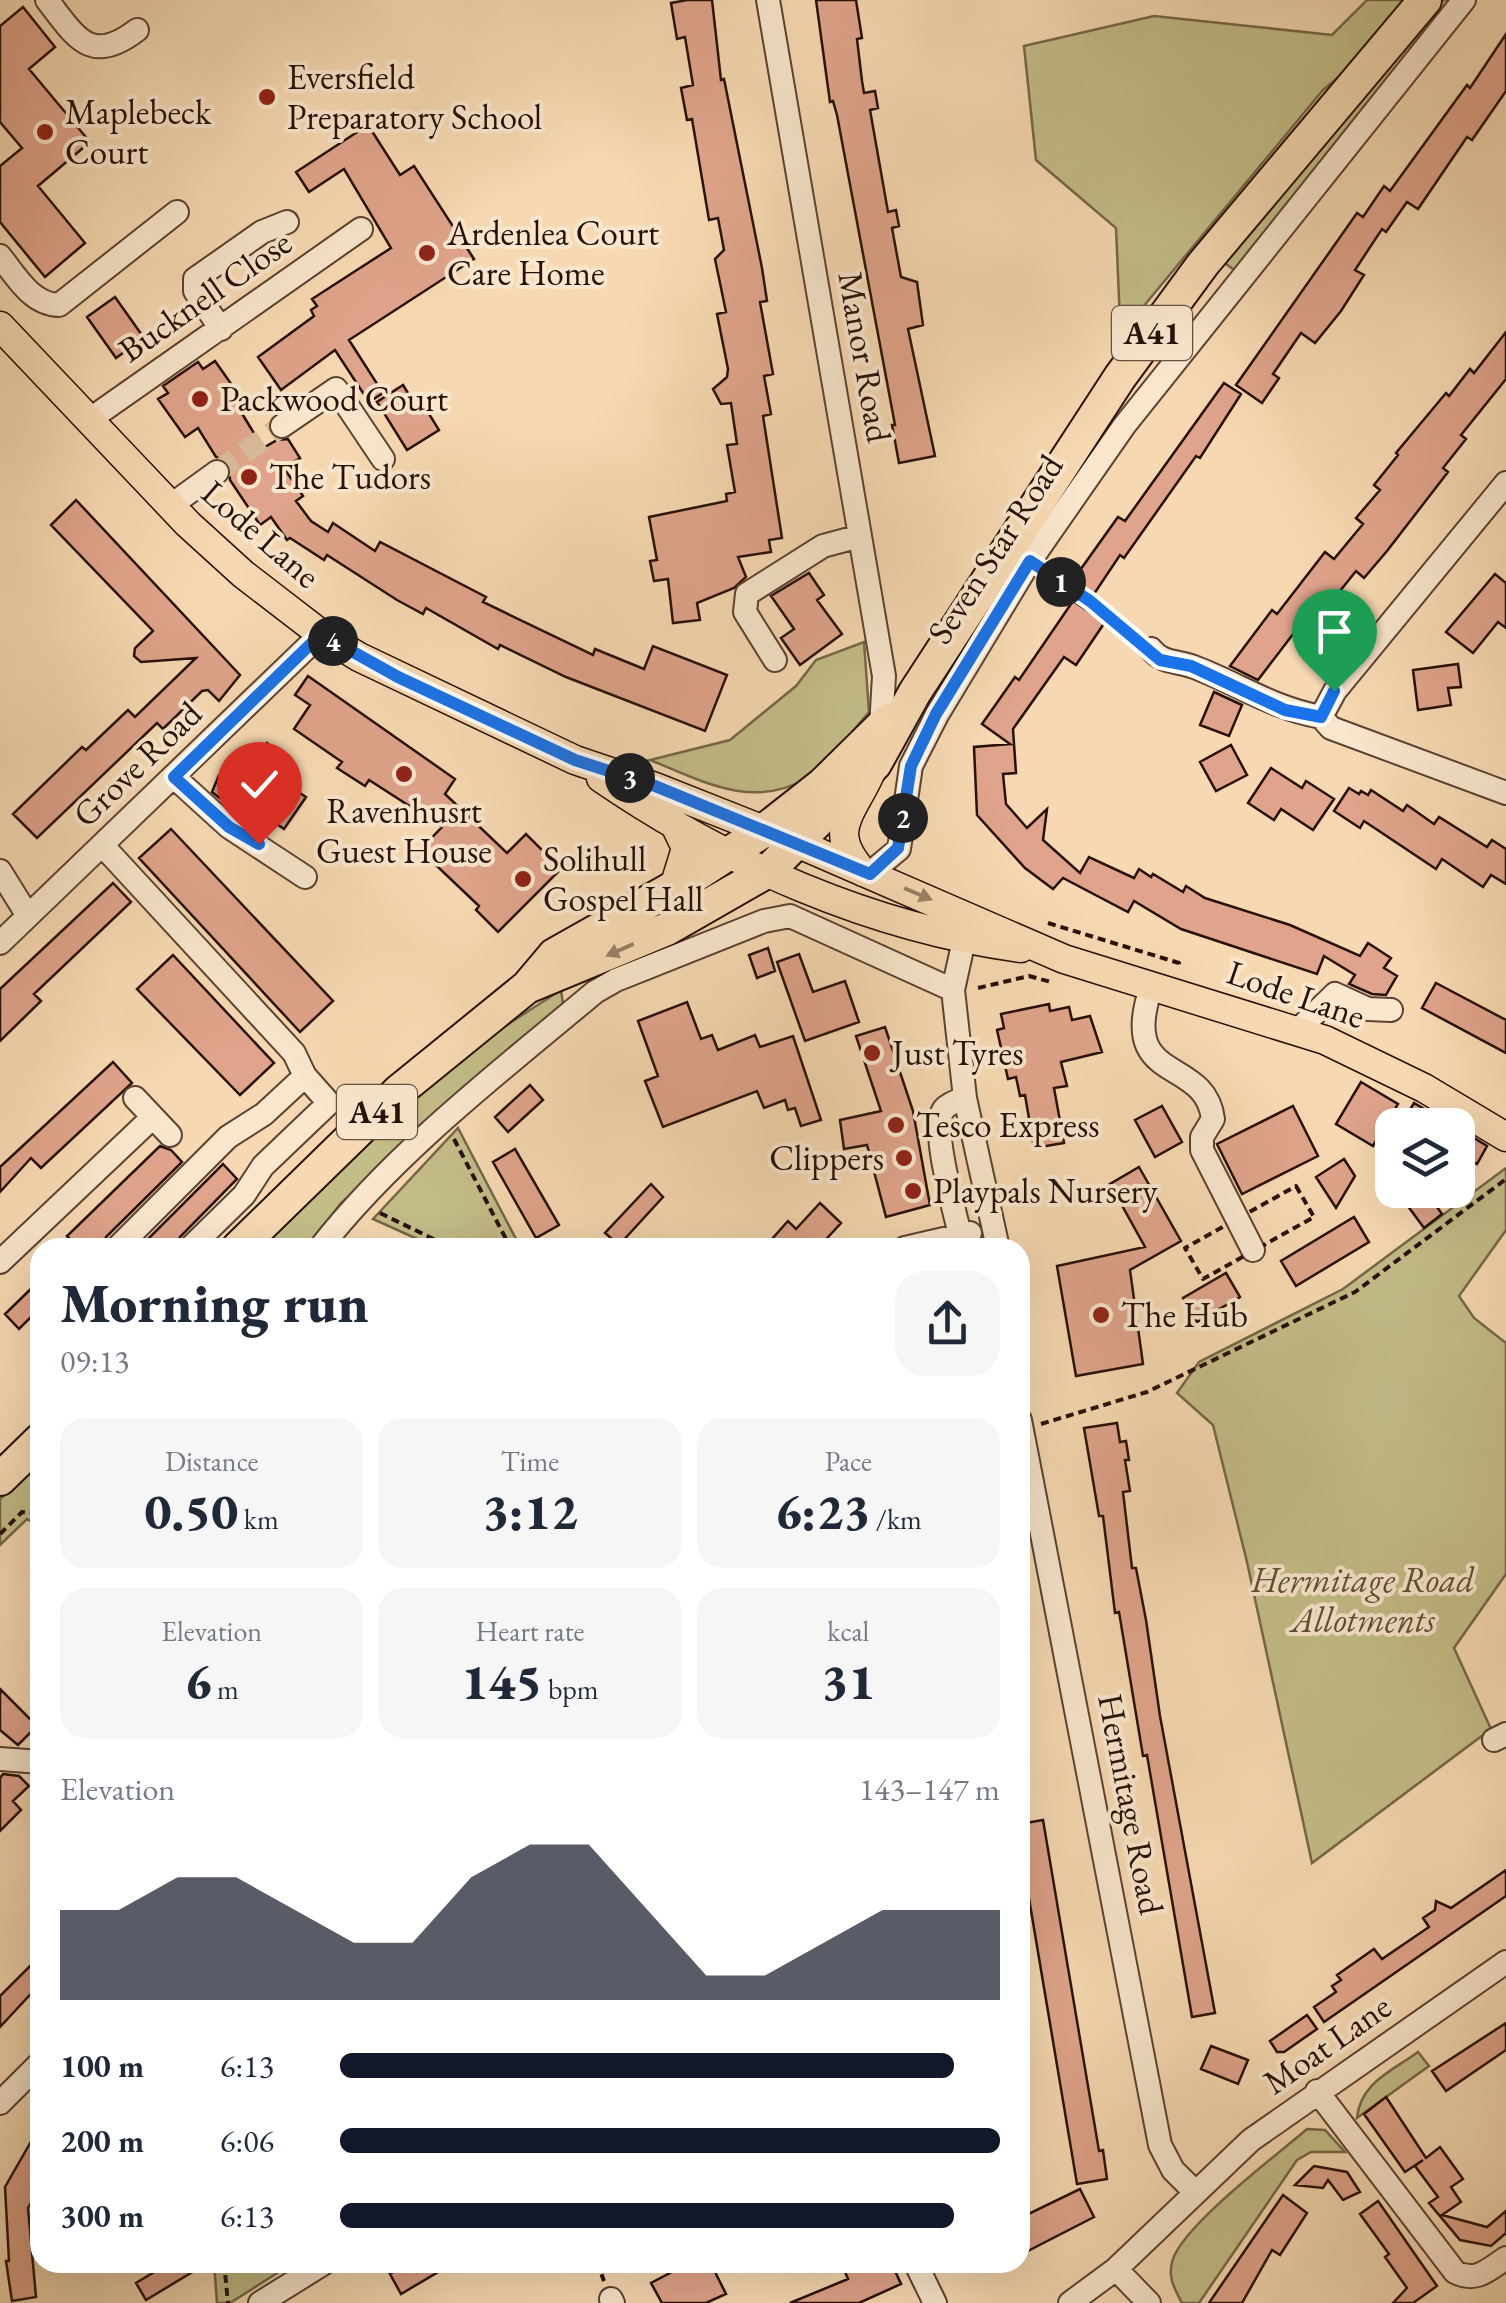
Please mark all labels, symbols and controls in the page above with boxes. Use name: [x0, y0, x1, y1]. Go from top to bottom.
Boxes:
place label: Eversfield Preparatory School: [287, 54, 542, 139]
marker: Eversfield Preparatory School: [256, 86, 278, 108]
place label: Maplebeck Court: [65, 89, 212, 174]
marker: Maplebeck Court: [34, 121, 56, 143]
place label: Ardenlea Court Care Home: [446, 210, 659, 295]
street label: Bucknell Close: [109, 219, 300, 372]
marker: Ardenlea Court Care Home: [416, 242, 438, 264]
street label: Manor Road: [828, 268, 903, 446]
road number: A41: [1112, 306, 1192, 360]
place label: Packwood Court: [220, 376, 448, 421]
marker: Packwood Court: [189, 388, 211, 410]
street label: Seven Star Road: [917, 445, 1073, 652]
place label: The Tudors: [269, 454, 431, 499]
marker: The Tudors: [238, 466, 260, 488]
street label: Lode Lane: [193, 470, 330, 597]
pin: 1: [1036, 557, 1086, 607]
text: 1: [1054, 564, 1068, 600]
pin: [1292, 589, 1377, 692]
icon: arrive: [1307, 604, 1362, 659]
pin: 4: [308, 616, 358, 666]
text: 4: [326, 623, 340, 659]
street label: Grove Road: [63, 691, 211, 836]
pin: [217, 742, 302, 845]
pin: 3: [605, 753, 655, 803]
icon: check: [232, 757, 287, 812]
text: 3: [623, 760, 637, 796]
marker: Ravenhusrt Guest House: [393, 763, 415, 785]
place label: Ravenhusrt Guest House: [316, 788, 492, 873]
pin: 2: [878, 793, 928, 843]
text: 2: [896, 800, 910, 836]
place label: Solihull Gospel Hall: [543, 836, 703, 921]
marker: Solihull Gospel Hall: [512, 868, 534, 890]
one-way arrow: [903, 887, 933, 903]
one-way arrow: [605, 942, 635, 958]
street label: Lode Lane: [1221, 949, 1371, 1038]
place label: Just Tyres: [889, 1030, 1024, 1075]
marker: Just Tyres: [861, 1042, 883, 1064]
road number: A41: [337, 1085, 417, 1139]
place label: Tesco Express: [916, 1102, 1100, 1147]
map controls: [1375, 1108, 1475, 1208]
button: layers: [1375, 1108, 1475, 1208]
marker: Tesco Express: [885, 1114, 907, 1136]
place label: Clippers: [769, 1135, 884, 1180]
marker: Clippers: [893, 1147, 915, 1169]
place label: Playpals Nursery: [933, 1168, 1158, 1213]
marker: Playpals Nursery: [902, 1180, 924, 1202]
text: Morning run: [60, 1267, 369, 1338]
button: share: [895, 1271, 1000, 1376]
place label: The Hub: [1121, 1292, 1248, 1337]
marker: The Hub: [1090, 1304, 1112, 1326]
text: 09:13: [60, 1340, 129, 1382]
text: Distance: [165, 1443, 258, 1479]
text: Time: [501, 1443, 559, 1479]
text: Pace: [825, 1443, 872, 1479]
text: 0.50: [145, 1479, 238, 1544]
text: 3:12: [482, 1479, 578, 1544]
text: 6:23: [775, 1479, 870, 1544]
text: km: [238, 1501, 279, 1537]
text: /km: [870, 1501, 922, 1537]
park label: Hermitage Road Allotments: [1251, 1557, 1475, 1642]
text: Elevation: [161, 1613, 262, 1649]
text: Heart rate: [476, 1613, 584, 1649]
text: kcal: [827, 1613, 869, 1649]
text: 6: [184, 1649, 211, 1714]
text: 145: [461, 1649, 542, 1714]
text: 31: [821, 1649, 875, 1714]
text: m: [211, 1671, 239, 1707]
text: bpm: [542, 1671, 599, 1707]
street label: Hermitage Road: [1088, 1690, 1175, 1918]
text: Elevation: [60, 1768, 175, 1810]
text: 143–147 m: [859, 1768, 1000, 1810]
street label: Moat Lane: [1254, 1983, 1399, 2104]
text: 100 m: [60, 2045, 144, 2087]
text: 6:13: [220, 2045, 274, 2087]
text: 200 m: [60, 2120, 144, 2162]
text: 6:06: [220, 2120, 274, 2162]
text: 300 m: [60, 2195, 144, 2237]
text: 6:13: [220, 2195, 274, 2237]

